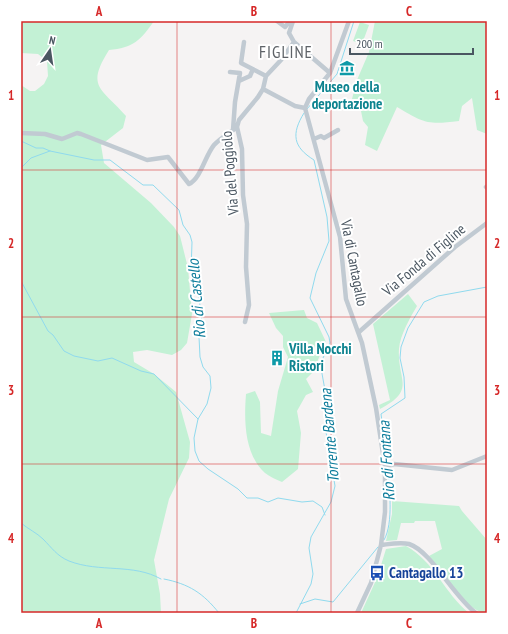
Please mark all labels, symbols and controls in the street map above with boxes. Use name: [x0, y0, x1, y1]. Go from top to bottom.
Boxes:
text: A: [95, 3, 103, 20]
text: B: [251, 3, 257, 20]
text: C: [406, 3, 412, 20]
north arrow: [30, 30, 70, 70]
scale bar: [350, 30, 473, 56]
text: N: [48, 33, 57, 48]
text: 200 m: [356, 36, 383, 51]
district label: FIGLINE: [259, 41, 313, 63]
museum icon: Museo della deportazione: [338, 59, 356, 77]
place label: Museo della deportazione: [312, 77, 382, 113]
text: 1: [8, 87, 14, 104]
text: 1: [494, 87, 500, 104]
street label: Via del Poggiolo: [216, 130, 243, 217]
street label: Via di Cantagallo: [337, 217, 372, 308]
street label: Via Fonda di Figline: [377, 219, 469, 301]
text: 2: [8, 235, 14, 252]
text: 2: [494, 235, 500, 252]
water label: Rio di Castello: [182, 257, 209, 339]
place label: Villa Nocchi Ristori: [288, 339, 352, 375]
building icon: Villa Nocchi Ristori: [268, 349, 286, 367]
text: 3: [8, 382, 14, 399]
text: 3: [494, 382, 500, 399]
water label: Torrente Bardena: [315, 387, 343, 484]
water label: Rio di Fontana: [373, 419, 399, 502]
text: 4: [8, 530, 15, 547]
text: 4: [494, 530, 501, 547]
place label: Cantagallo 13: [389, 563, 463, 582]
bus stop icon: Cantagallo 13: [368, 564, 386, 582]
text: A: [95, 615, 103, 632]
text: B: [251, 615, 257, 632]
text: C: [406, 615, 412, 632]

